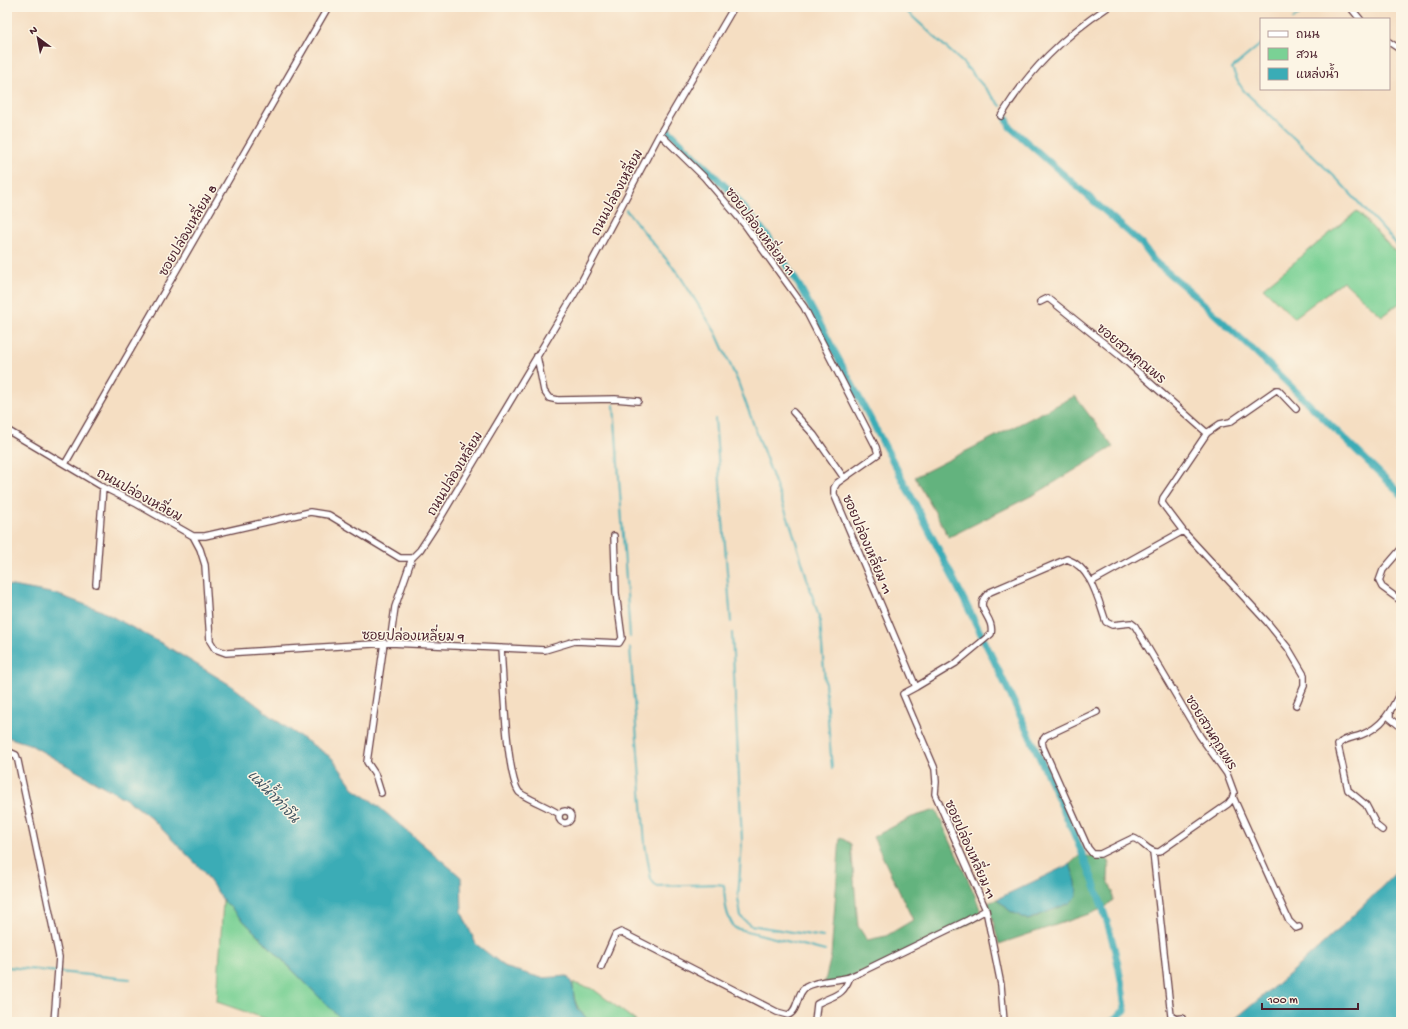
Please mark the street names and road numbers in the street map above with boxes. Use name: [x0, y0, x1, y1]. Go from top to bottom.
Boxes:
street label: ถนนปล่องเหลี่ยม: [582, 144, 647, 239]
street label: ซอยปล่องเหลี่ยม 8: [150, 179, 221, 280]
street label: ซอยปล่องเหลี่ยม 11: [721, 181, 803, 280]
street label: ซอยสวนคุณพร: [1093, 322, 1168, 388]
street label: ถนนปล่องเหลี่ยม: [418, 425, 487, 519]
street label: ถนนปล่องเหลี่ยม: [93, 460, 188, 526]
street label: ซอยปล่องเหลี่ยม 11: [838, 490, 901, 597]
street label: ซอยปล่องเหลี่ยม 9: [362, 621, 465, 646]
street label: ซอยสวนคุณพร: [1181, 693, 1239, 774]
street label: ซอยปล่องเหลี่ยม 11: [940, 795, 1005, 902]

